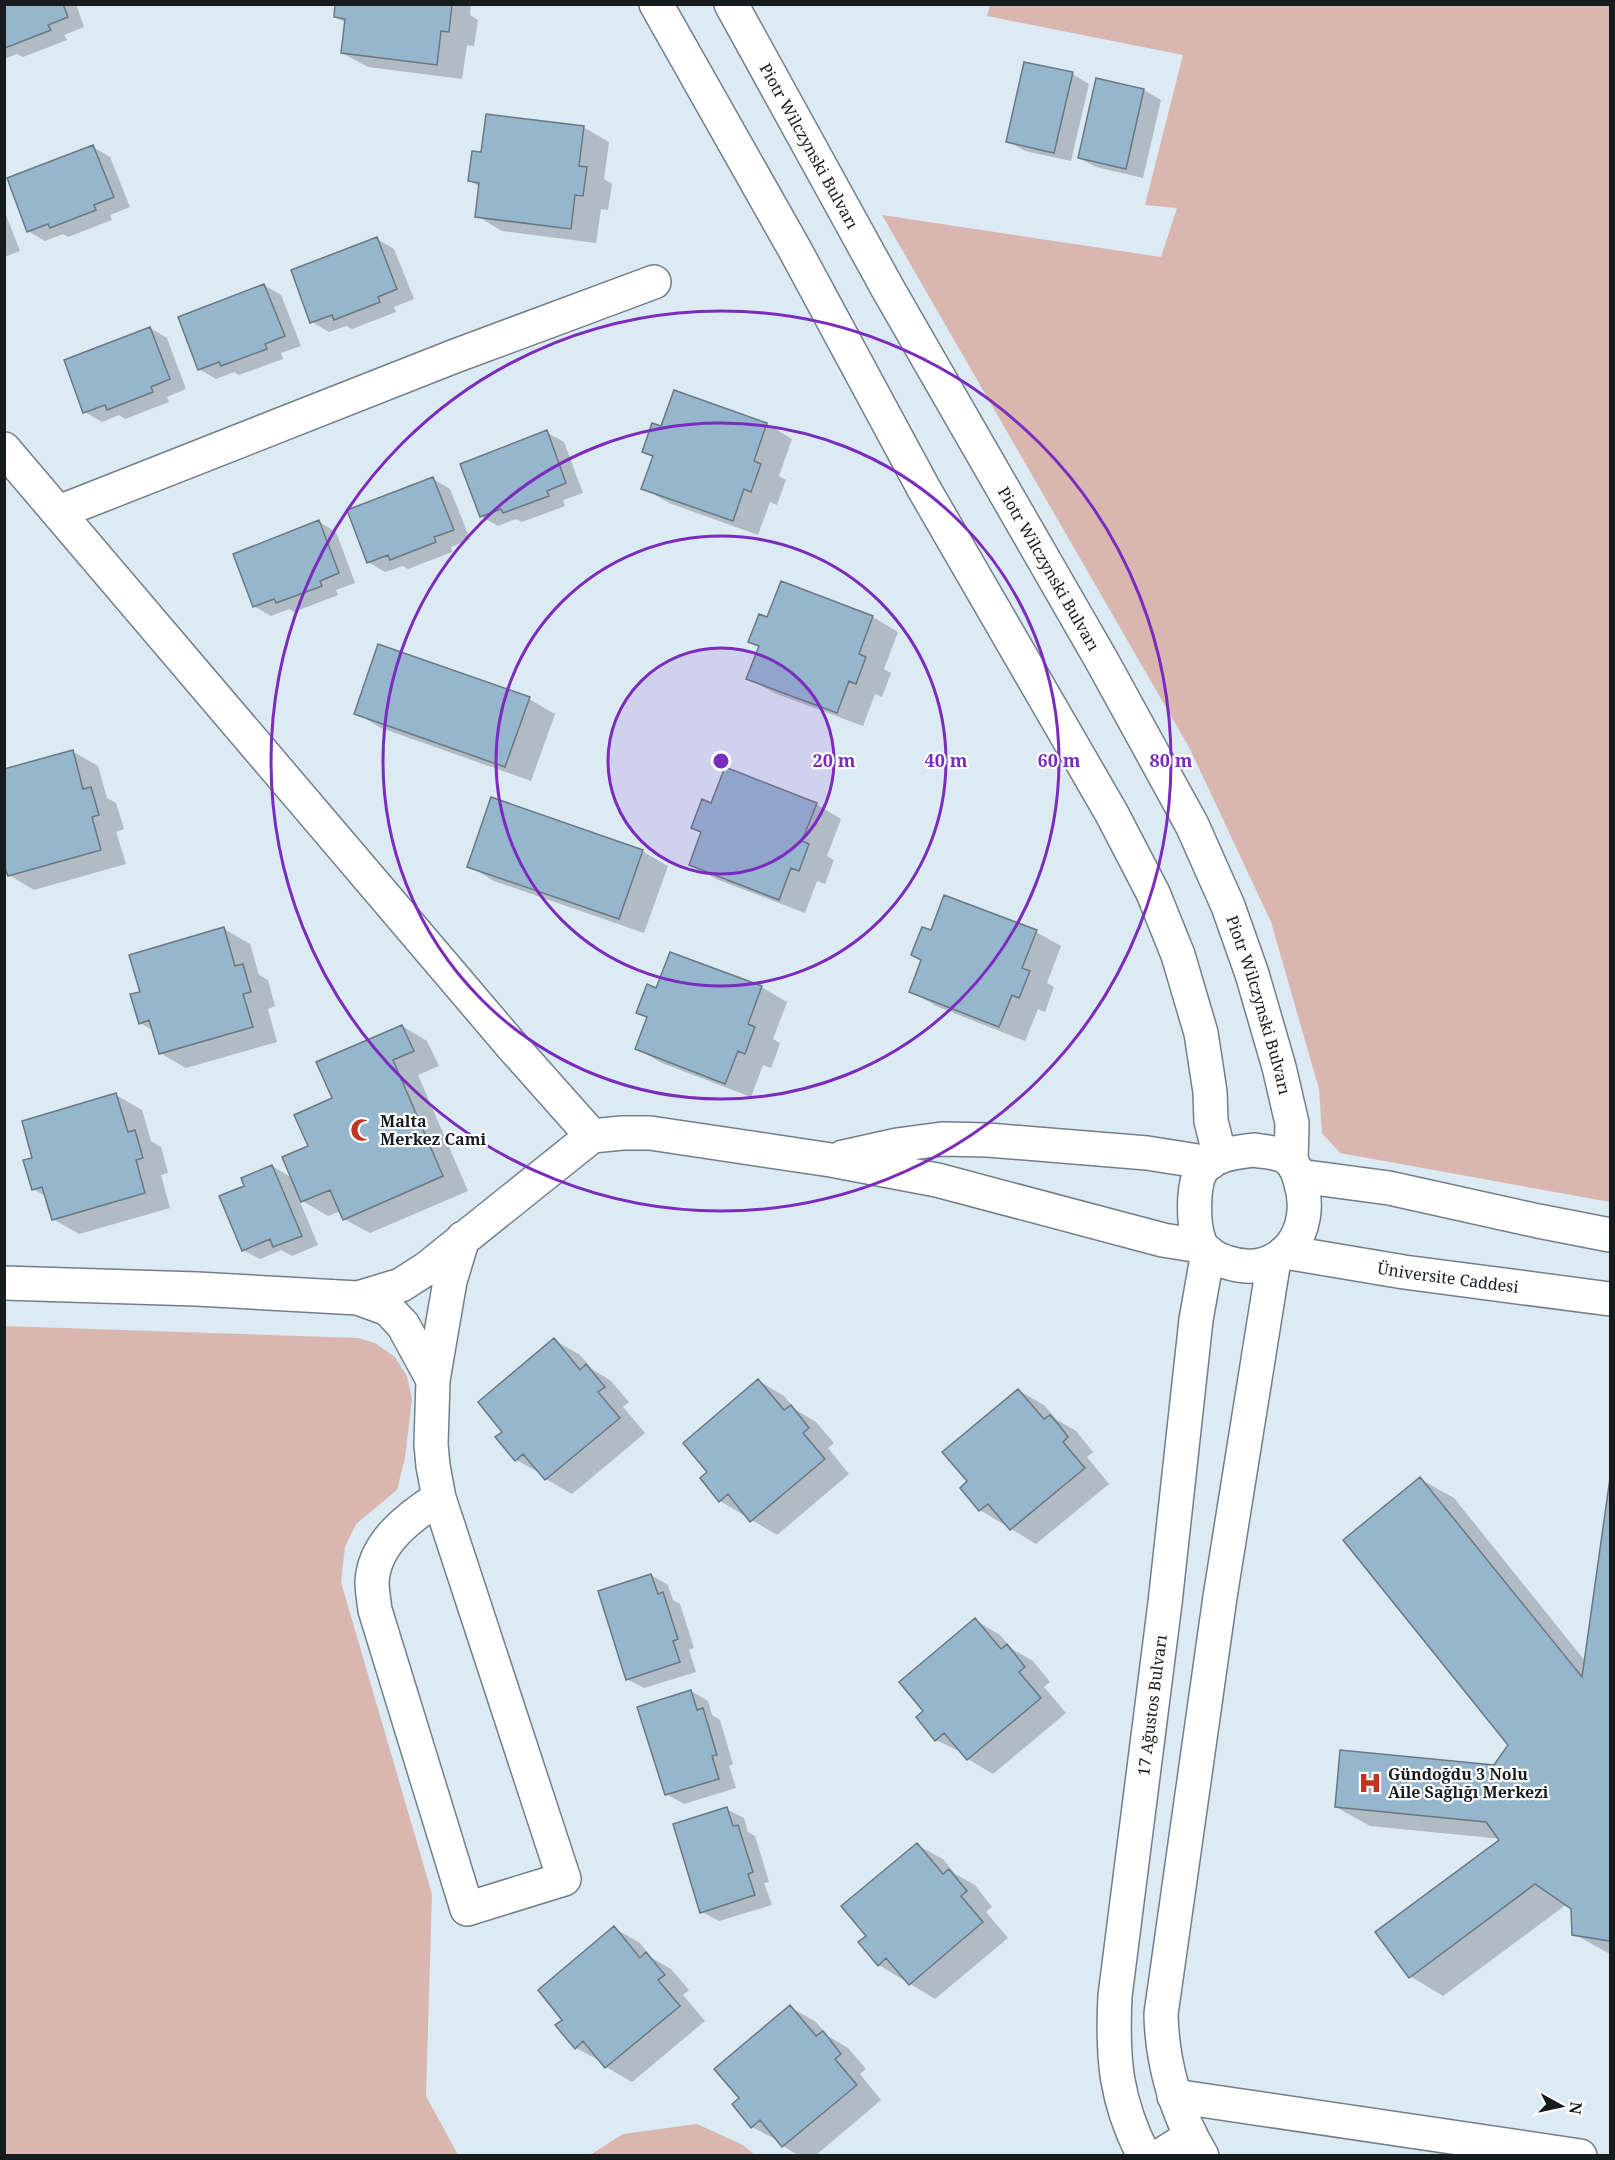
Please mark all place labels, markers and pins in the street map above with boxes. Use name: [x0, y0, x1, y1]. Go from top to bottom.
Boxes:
centre of rings: [711, 751, 731, 771]
place label: Malta Merkez Cami: [380, 1110, 486, 1150]
mosque icon: Malta Merkez Cami: [349, 1117, 375, 1143]
place label: Gündoğdu 3 Nolu Aile Sağlığı Merkezi: [1388, 1763, 1549, 1803]
hospital icon: Gündoğdu 3 Nolu Aile Sağlığı Merkezi: [1357, 1770, 1383, 1796]

